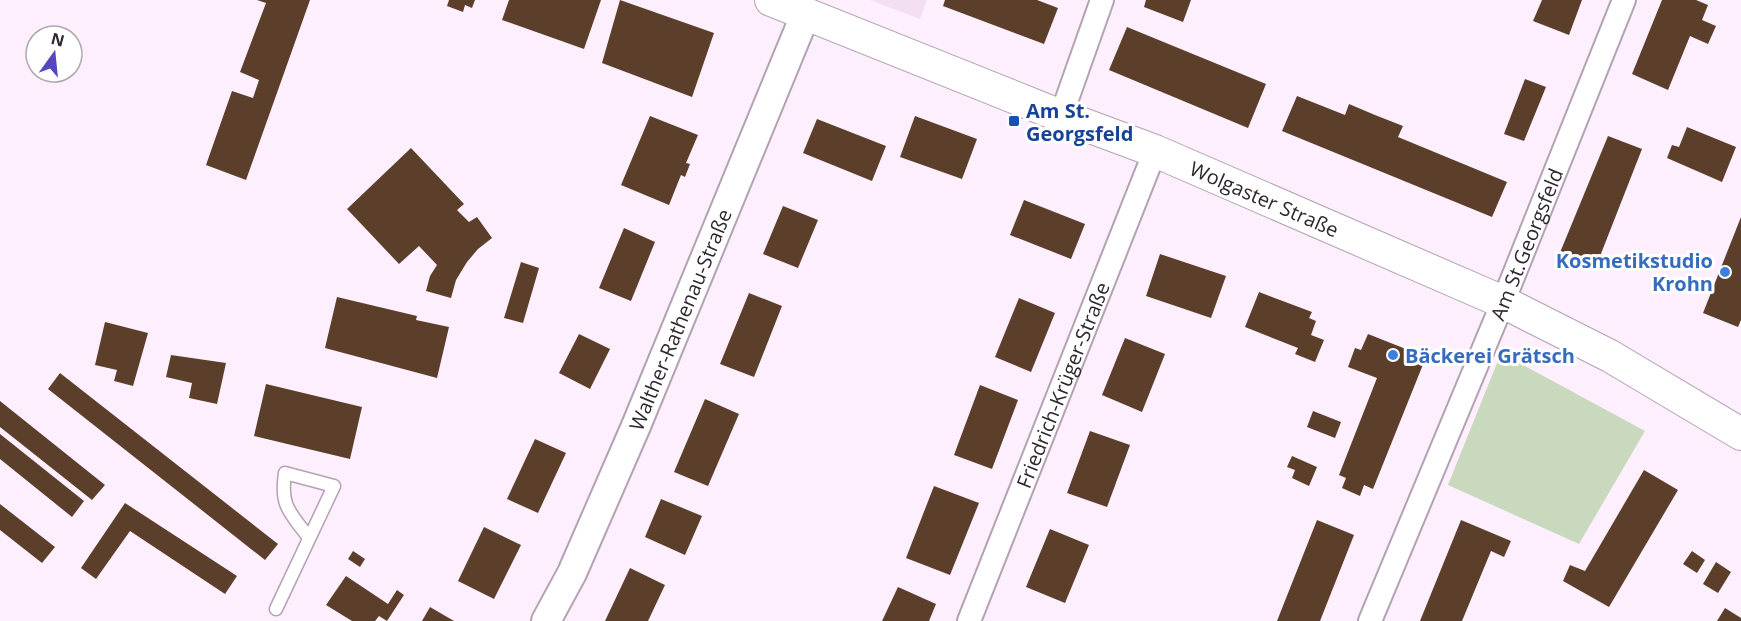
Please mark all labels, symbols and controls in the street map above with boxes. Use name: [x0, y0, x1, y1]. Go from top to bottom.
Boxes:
north arrow: [24, 24, 84, 84]
text: N: [49, 27, 67, 52]
place label: Am St. Georgsfeld: [1026, 97, 1133, 147]
marker: Am St. Georgsfeld: [1007, 114, 1021, 128]
street label: Wolgaster Straße: [1186, 154, 1343, 243]
street label: Am St.Georgsfeld: [1483, 164, 1569, 324]
street label: Walther-Rathenau-Straße: [622, 205, 737, 434]
place label: Kosmetikstudio Krohn: [1556, 247, 1713, 297]
marker: Kosmetikstudio Krohn: [1718, 265, 1732, 279]
street label: Friedrich-Krüger-Straße: [1010, 278, 1115, 492]
place label: Bäckerei Grätsch: [1405, 342, 1575, 369]
marker: Bäckerei Grätsch: [1386, 348, 1400, 362]

